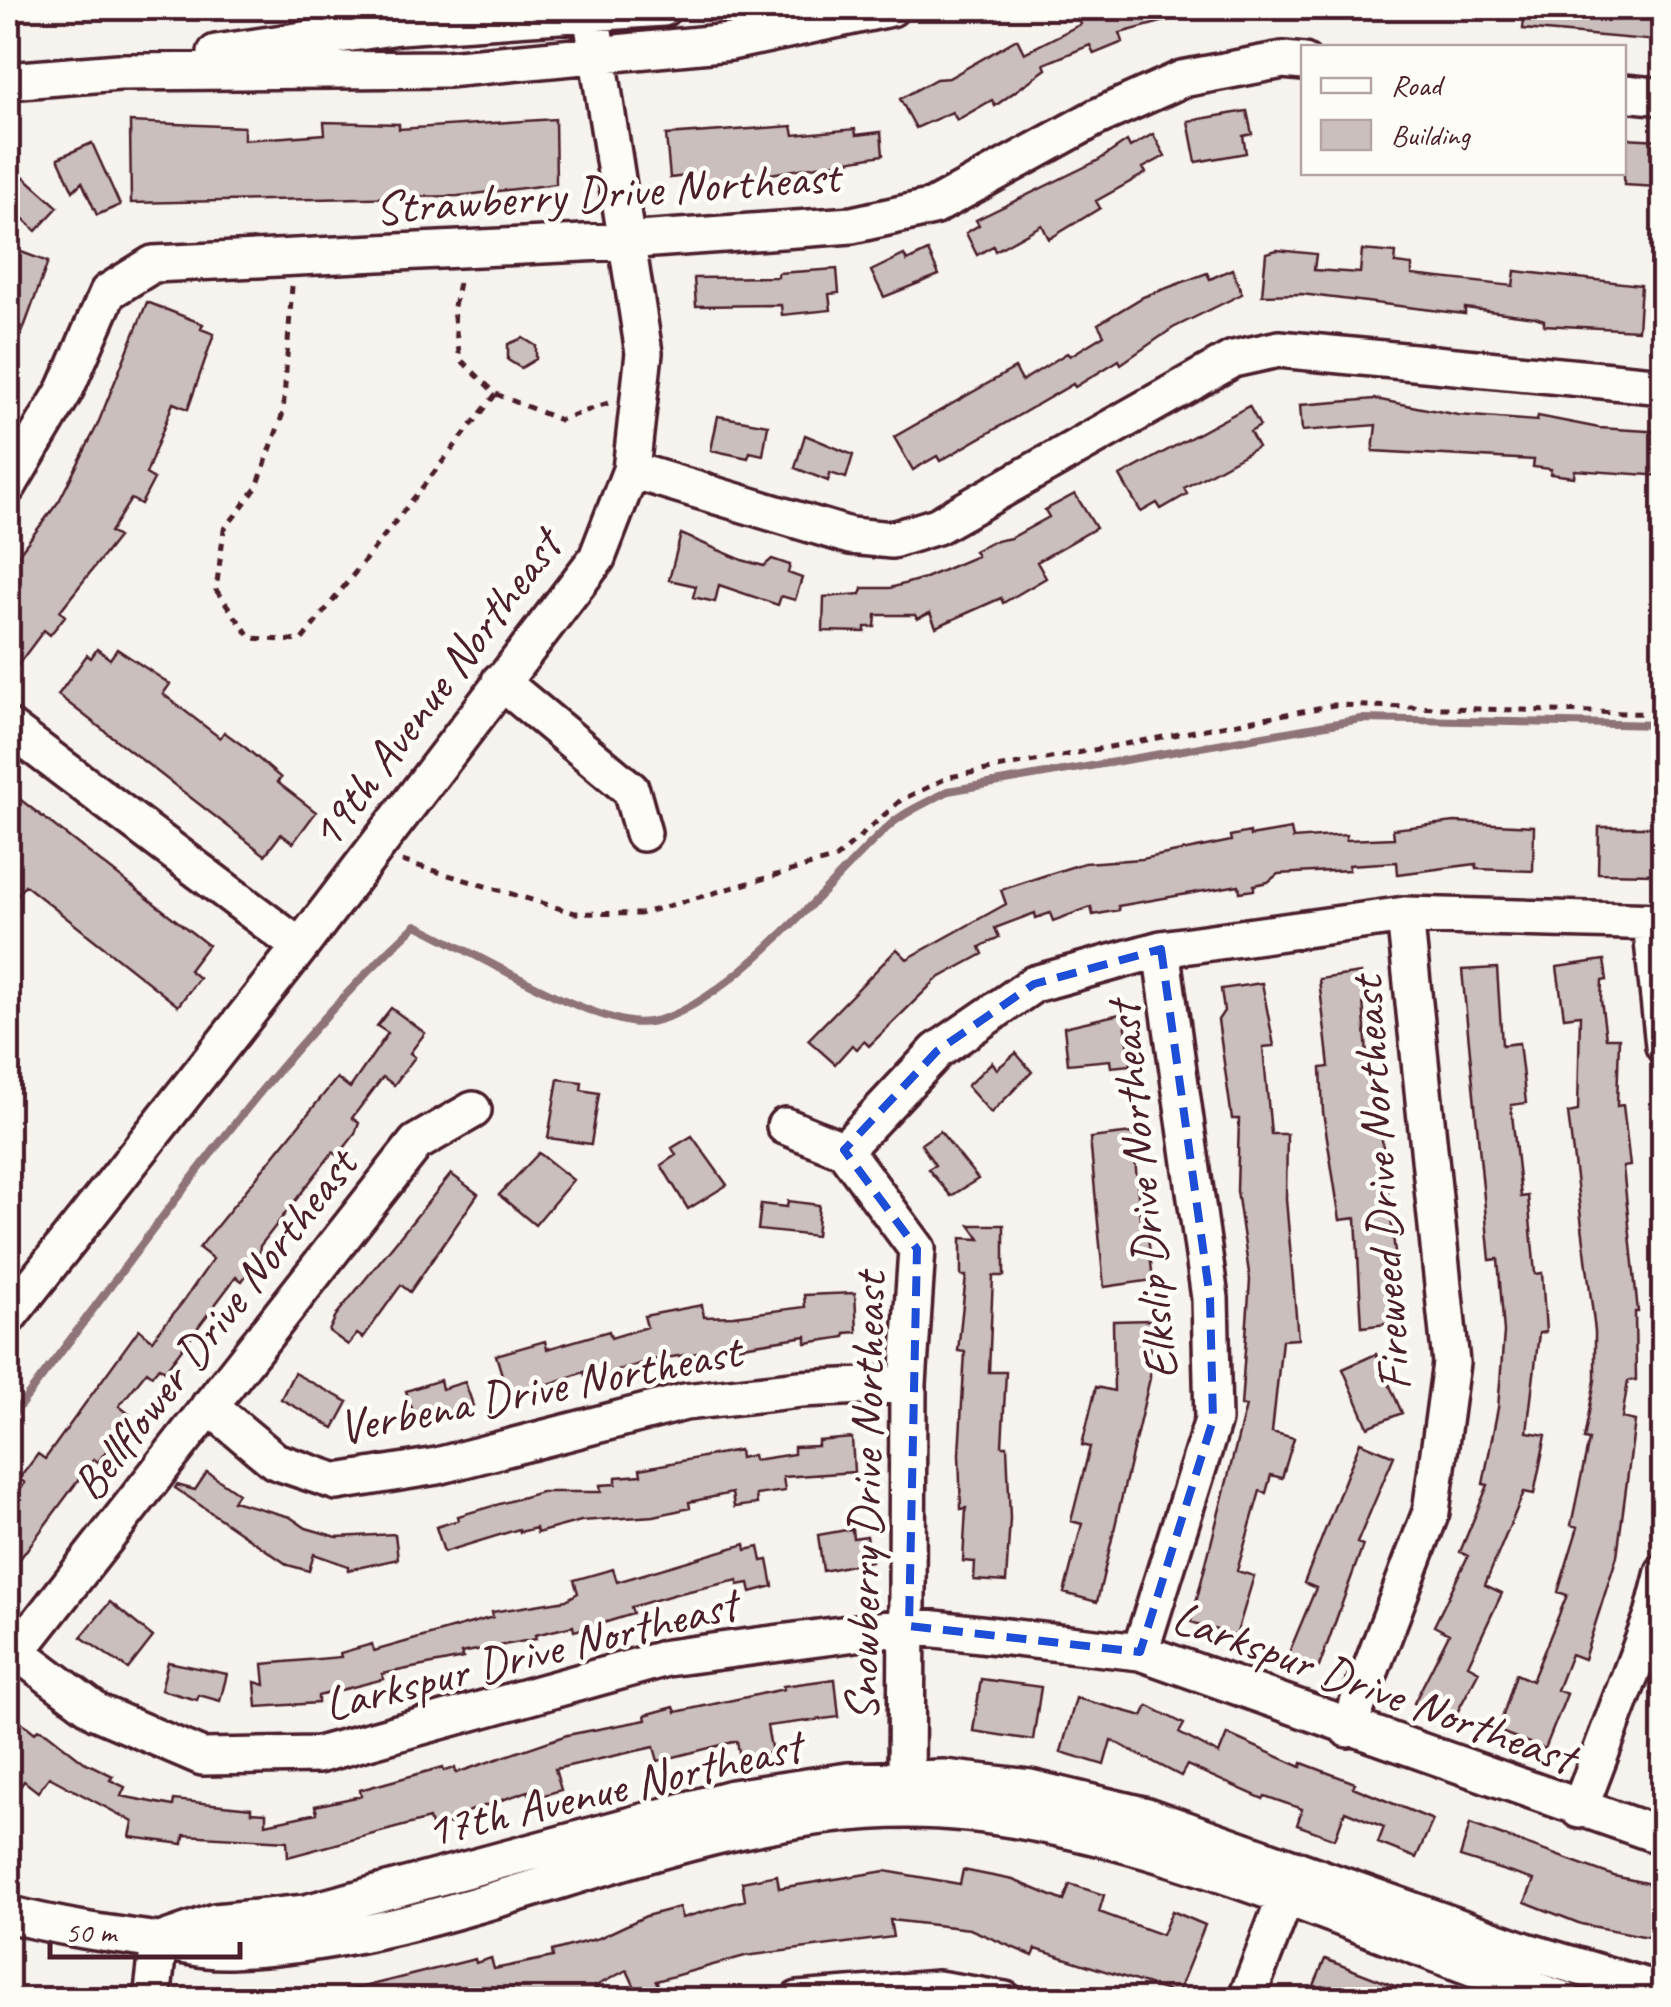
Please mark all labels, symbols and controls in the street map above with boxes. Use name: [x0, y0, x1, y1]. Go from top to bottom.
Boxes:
legend: [1301, 45, 1626, 175]
text: Road: [1391, 66, 1445, 104]
text: Building: [1391, 116, 1471, 154]
street label: Strawberry Drive Northeast: [373, 146, 845, 238]
street label: 19th Avenue Northeast: [295, 514, 578, 861]
street label: Fireweed Drive Northeast: [1335, 971, 1424, 1393]
street label: Elkslip Drive Northeast: [1092, 994, 1192, 1382]
street label: Bellflower Drive Northeast: [58, 1134, 372, 1512]
street label: Snowberry Drive Northeast: [831, 1268, 899, 1722]
street label: Verbena Drive Northeast: [333, 1320, 749, 1457]
street label: Larkspur Drive Northeast: [318, 1572, 749, 1734]
street label: Larkspur Drive Northeast: [1165, 1586, 1588, 1790]
street label: 17th Avenue Northeast: [420, 1714, 813, 1860]
scale bar: [50, 1897, 240, 1959]
text: 50 m: [65, 1913, 118, 1951]

